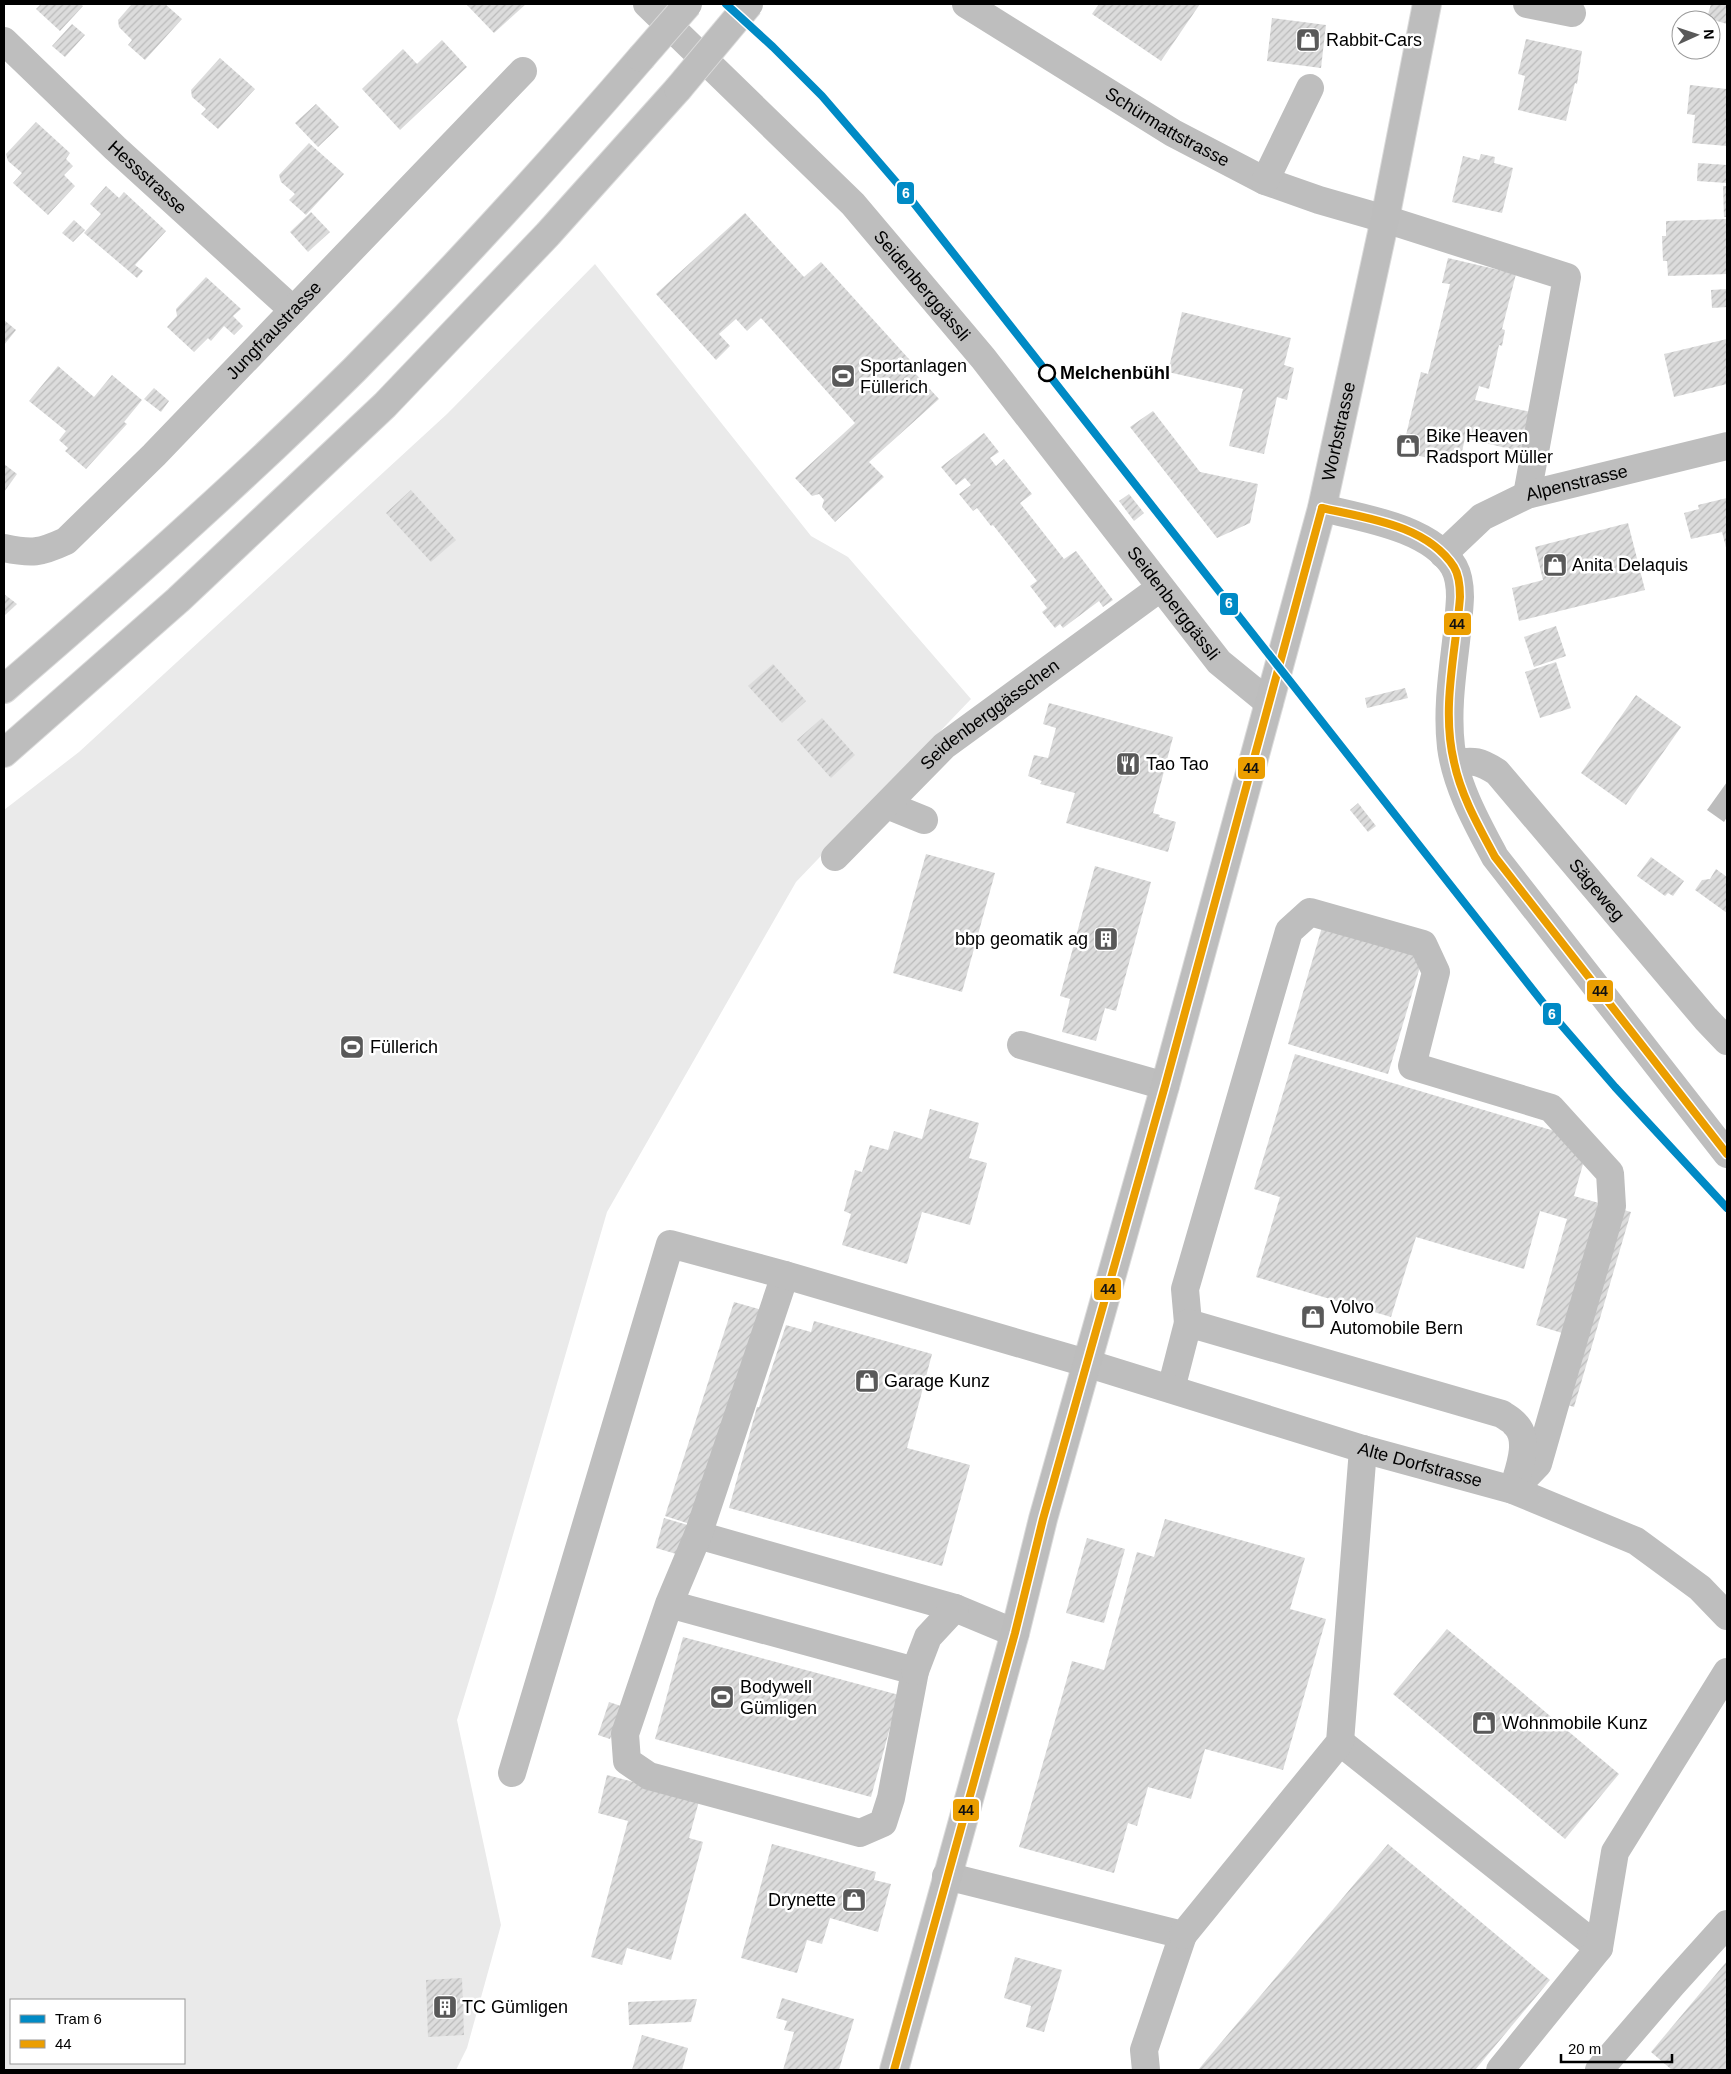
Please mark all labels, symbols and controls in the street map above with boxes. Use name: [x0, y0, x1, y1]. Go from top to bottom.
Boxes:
north arrow: [1671, 10, 1721, 60]
shop icon: Rabbit-Cars: [1295, 27, 1321, 53]
text: N: [1701, 29, 1717, 40]
place label: Rabbit-Cars: [1326, 30, 1422, 50]
street label: Schürmattstrasse: [1102, 83, 1233, 171]
street label: Hessstrasse: [104, 137, 191, 218]
line badge: 6: [896, 181, 915, 205]
text: 6: [902, 185, 910, 201]
street label: Seidenberggässli: [870, 226, 974, 345]
street label: Jungfraustrasse: [222, 277, 325, 384]
place label: Sportanlagen Füllerich: [860, 356, 967, 397]
sports icon: Sportanlagen Füllerich: [830, 363, 856, 389]
place label: Melchenbühl: [1060, 363, 1170, 383]
marker: Melchenbühl: [1038, 364, 1056, 382]
street label: Worbstrasse: [1318, 380, 1359, 483]
place label: Bike Heaven Radsport Müller: [1426, 426, 1553, 467]
shop icon: Bike Heaven Radsport Müller: [1395, 433, 1421, 459]
street label: Alpenstrasse: [1524, 461, 1630, 505]
street label: Seidenberggässli: [1123, 542, 1224, 664]
shop icon: Anita Delaquis: [1542, 552, 1568, 578]
place label: Anita Delaquis: [1572, 555, 1688, 575]
line badge: 6: [1219, 592, 1239, 616]
text: 6: [1225, 595, 1233, 611]
line badge: 44: [1443, 612, 1472, 636]
text: 44: [1449, 616, 1465, 632]
street label: Seidenberggässchen: [916, 655, 1063, 774]
restaurant icon: Tao Tao: [1115, 751, 1141, 777]
place label: Tao Tao: [1146, 754, 1209, 774]
line badge: 44: [1237, 756, 1266, 780]
text: 44: [1243, 760, 1259, 776]
street label: Sägeweg: [1565, 855, 1629, 925]
building icon: bbp geomatik ag: [1093, 926, 1119, 952]
place label: bbp geomatik ag: [955, 929, 1088, 949]
line badge: 44: [1586, 979, 1614, 1003]
text: 44: [1592, 983, 1608, 999]
line badge: 6: [1542, 1002, 1562, 1026]
text: 6: [1548, 1006, 1556, 1022]
sports icon: Füllerich: [339, 1034, 365, 1060]
place label: Füllerich: [370, 1037, 438, 1057]
line badge: 44: [1093, 1277, 1122, 1301]
text: 44: [1100, 1281, 1116, 1297]
place label: Volvo Automobile Bern: [1330, 1297, 1463, 1338]
shop icon: Volvo Automobile Bern: [1300, 1304, 1326, 1330]
shop icon: Garage Kunz: [854, 1368, 880, 1394]
place label: Garage Kunz: [884, 1371, 990, 1391]
street label: Alte Dorfstrasse: [1356, 1438, 1485, 1491]
place label: Bodywell Gümligen: [740, 1677, 817, 1718]
sports icon: Bodywell Gümligen: [709, 1684, 735, 1710]
shop icon: Wohnmobile Kunz: [1471, 1710, 1497, 1736]
place label: Wohnmobile Kunz: [1502, 1713, 1648, 1733]
line badge: 44: [952, 1798, 980, 1822]
text: 44: [958, 1802, 974, 1818]
shop icon: Drynette: [841, 1887, 867, 1913]
place label: Drynette: [768, 1890, 836, 1910]
building icon: TC Gümligen: [432, 1994, 458, 2020]
place label: TC Gümligen: [462, 1997, 568, 2017]
legend: [10, 1999, 185, 2064]
text: Tram 6: [55, 2010, 102, 2027]
scale bar: [1561, 2032, 1672, 2064]
text: 44: [55, 2035, 72, 2052]
text: 20 m: [1568, 2040, 1601, 2057]

